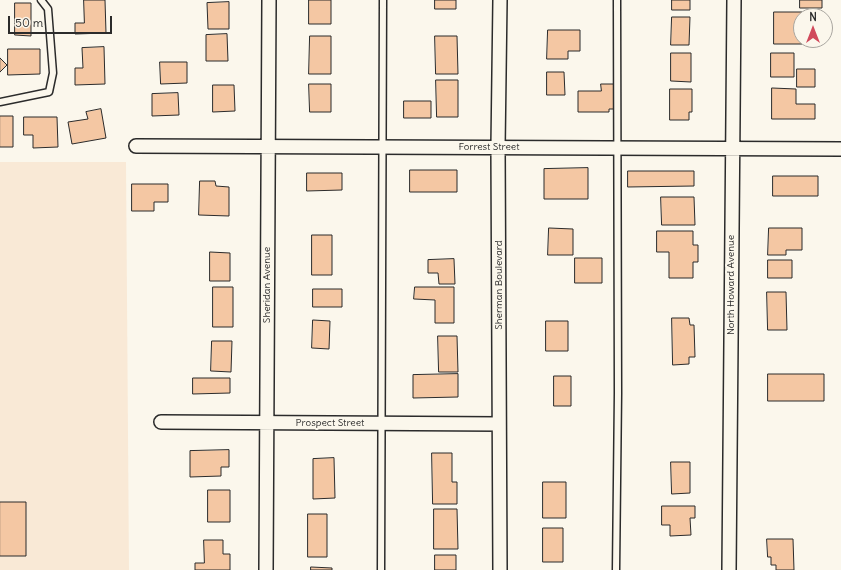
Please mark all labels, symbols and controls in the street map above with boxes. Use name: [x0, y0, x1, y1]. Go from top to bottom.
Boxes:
scale bar: [10, 8, 114, 34]
north arrow: [793, 8, 833, 48]
text: N: [809, 10, 817, 24]
text: 50 m: [15, 15, 43, 30]
street label: Forrest Street: [458, 141, 520, 153]
street label: North Howard Avenue: [725, 235, 737, 335]
street label: Sherman Boulevard: [493, 240, 505, 330]
street label: Sheridan Avenue: [261, 247, 273, 323]
street label: Prospect Street: [296, 417, 364, 429]

